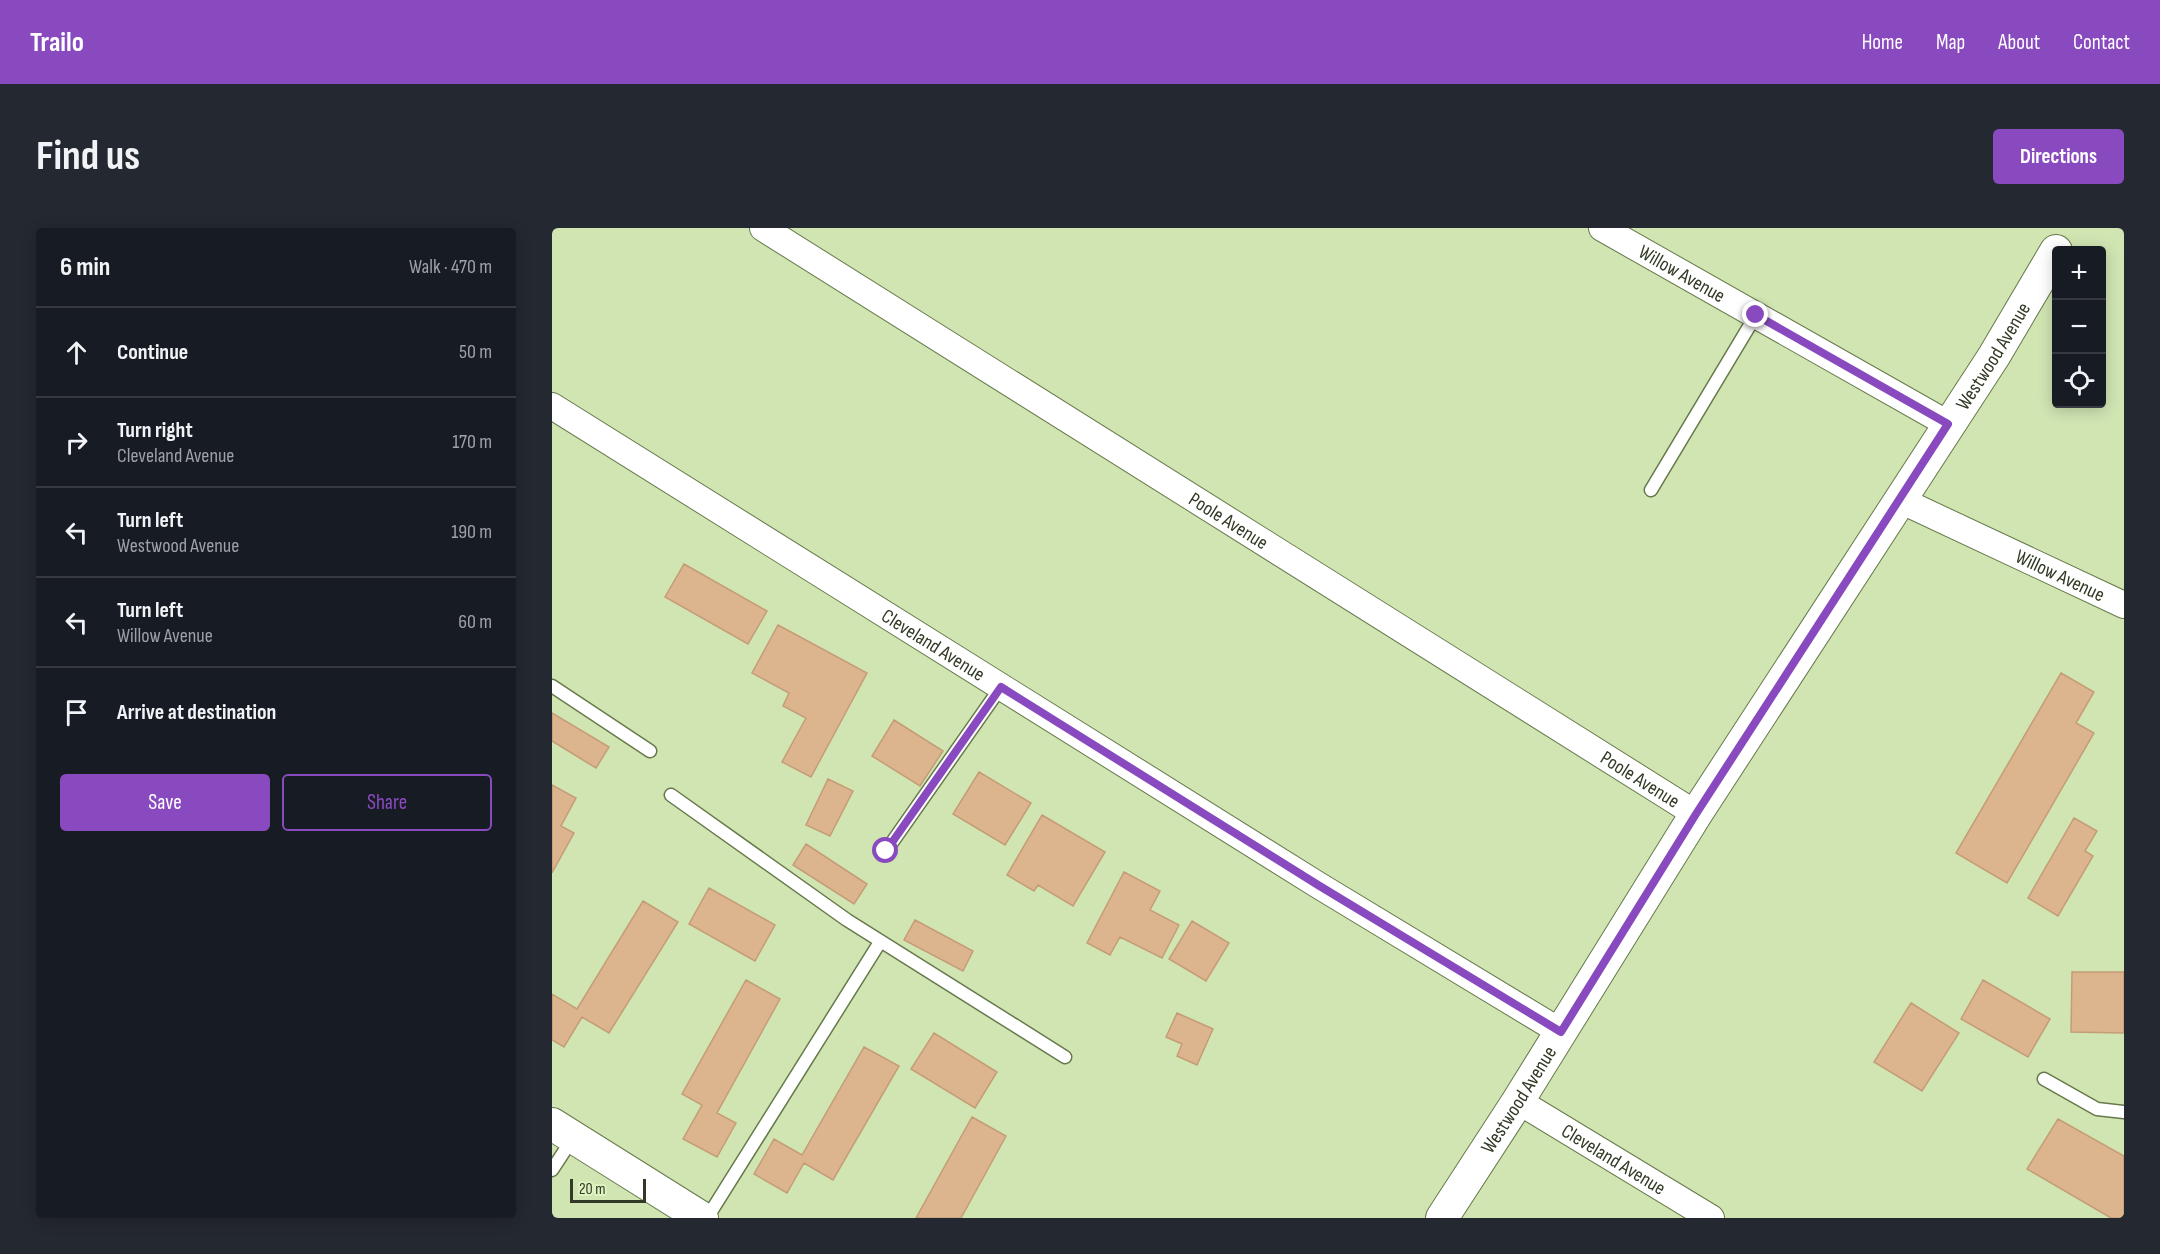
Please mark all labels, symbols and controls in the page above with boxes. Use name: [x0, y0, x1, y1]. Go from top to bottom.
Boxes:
text: Trailo: [30, 26, 84, 59]
text: Home: [1862, 30, 1903, 55]
text: Map: [1936, 30, 1965, 55]
text: About: [1998, 30, 2040, 55]
text: Contact: [2073, 30, 2130, 55]
button: Directions: [1993, 129, 2124, 184]
text: Find us: [36, 131, 140, 182]
street label: Willow Avenue: [1634, 240, 1729, 308]
map controls: [2052, 246, 2106, 408]
button: +: [2052, 246, 2106, 300]
text: 6 min: [60, 252, 110, 283]
text: Walk · 470 m: [409, 255, 492, 279]
street label: Westwood Avenue: [1951, 298, 2036, 415]
button: −: [2052, 300, 2106, 354]
route end: [1742, 301, 1768, 327]
icon: ahead: [60, 336, 93, 369]
text: Continue: [117, 339, 188, 366]
text: 50 m: [459, 340, 492, 364]
button: locate: [2052, 354, 2106, 408]
text: Turn right: [117, 417, 193, 444]
icon: right: [60, 426, 93, 459]
text: 170 m: [452, 430, 492, 454]
text: Cleveland Avenue: [117, 444, 234, 468]
street label: Poole Avenue: [1184, 488, 1272, 555]
text: Turn left: [117, 507, 183, 534]
icon: left: [60, 516, 93, 549]
text: 190 m: [451, 520, 492, 544]
text: Westwood Avenue: [117, 534, 239, 558]
street label: Willow Avenue: [2011, 545, 2108, 607]
text: Turn left: [117, 597, 183, 624]
street label: Cleveland Avenue: [877, 604, 989, 687]
icon: left: [60, 606, 93, 639]
text: 60 m: [458, 610, 492, 634]
text: Willow Avenue: [117, 624, 213, 648]
icon: arrive: [60, 696, 93, 729]
text: Arrive at destination: [117, 699, 276, 726]
street label: Poole Avenue: [1596, 746, 1684, 814]
button: Save: [60, 774, 270, 831]
button: Share: [282, 774, 492, 831]
route start: [872, 837, 898, 863]
street label: Westwood Avenue: [1476, 1042, 1562, 1158]
street label: Cleveland Avenue: [1557, 1119, 1670, 1201]
scale bar: [570, 1176, 646, 1204]
text: 20 m: [579, 1180, 606, 1199]

